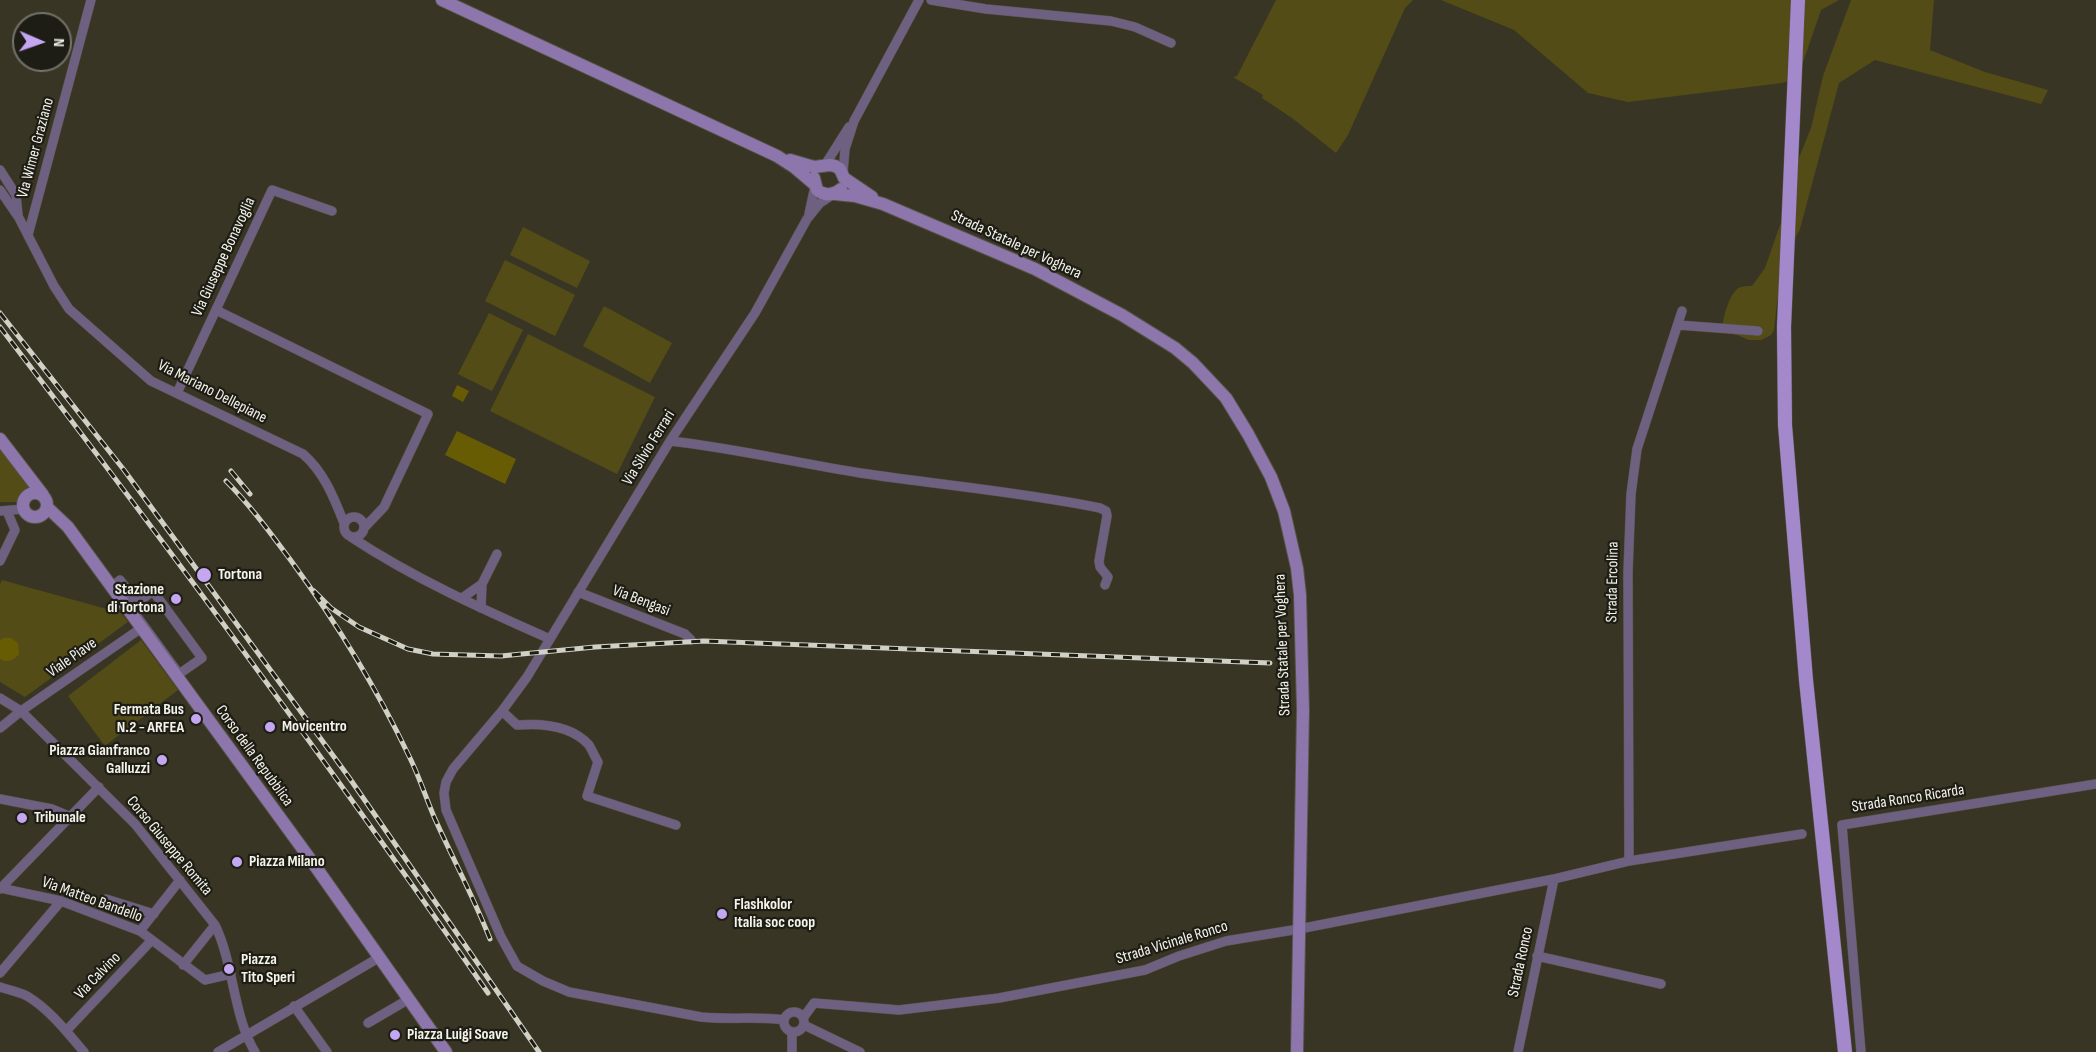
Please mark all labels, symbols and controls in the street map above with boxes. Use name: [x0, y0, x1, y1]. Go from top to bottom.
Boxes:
north arrow: [12, 12, 72, 72]
text: N: [49, 38, 68, 47]
street label: Via Wimer Graziano: [13, 96, 59, 200]
street label: Via Giuseppe Bonavoglia: [188, 194, 260, 320]
street label: Strada Statale per Voghera: [948, 206, 1084, 284]
street label: Via Mariano Dellepiane: [154, 356, 270, 428]
street label: Via Silvio Ferrari: [618, 407, 680, 489]
street label: Strada Ercolina: [1603, 541, 1623, 623]
place label: Tortona: [218, 565, 262, 585]
marker: Tortona: [195, 566, 213, 584]
street label: Strada Statale per Voghera: [1271, 574, 1295, 716]
place label: Stazione di Tortona: [107, 580, 164, 618]
street label: Via Bengasi: [609, 581, 673, 621]
marker: Stazione di Tortona: [169, 592, 183, 606]
street label: Viale Piave: [43, 634, 101, 682]
place label: Fermata Bus N.2 - ARFEA: [114, 700, 184, 738]
street label: Corso della Repubblica: [211, 702, 297, 810]
marker: Fermata Bus N.2 - ARFEA: [189, 712, 203, 726]
place label: Movicentro: [282, 717, 347, 737]
marker: Movicentro: [263, 720, 277, 734]
place label: Piazza Gianfranco Galluzzi: [49, 741, 150, 779]
marker: Piazza Gianfranco Galluzzi: [155, 753, 169, 767]
street label: Strada Ronco Ricarda: [1850, 781, 1966, 817]
street label: Corso Giuseppe Romita: [122, 792, 216, 900]
place label: Tribunale: [34, 808, 86, 828]
marker: Tribunale: [15, 811, 29, 825]
place label: Piazza Milano: [249, 852, 325, 872]
marker: Piazza Milano: [230, 855, 244, 869]
street label: Via Matteo Bandello: [39, 873, 145, 927]
place label: Flashkolor Italia soc coop: [734, 895, 815, 933]
marker: Flashkolor Italia soc coop: [715, 907, 729, 921]
street label: Strada Vicinale Ronco: [1114, 917, 1230, 969]
street label: Strada Ronco: [1504, 925, 1538, 999]
street label: Via Calvino: [71, 948, 125, 1004]
place label: Piazza Tito Speri: [241, 950, 295, 988]
marker: Piazza Tito Speri: [222, 962, 236, 976]
place label: Piazza Luigi Soave: [407, 1025, 508, 1045]
marker: Piazza Luigi Soave: [388, 1028, 402, 1042]

